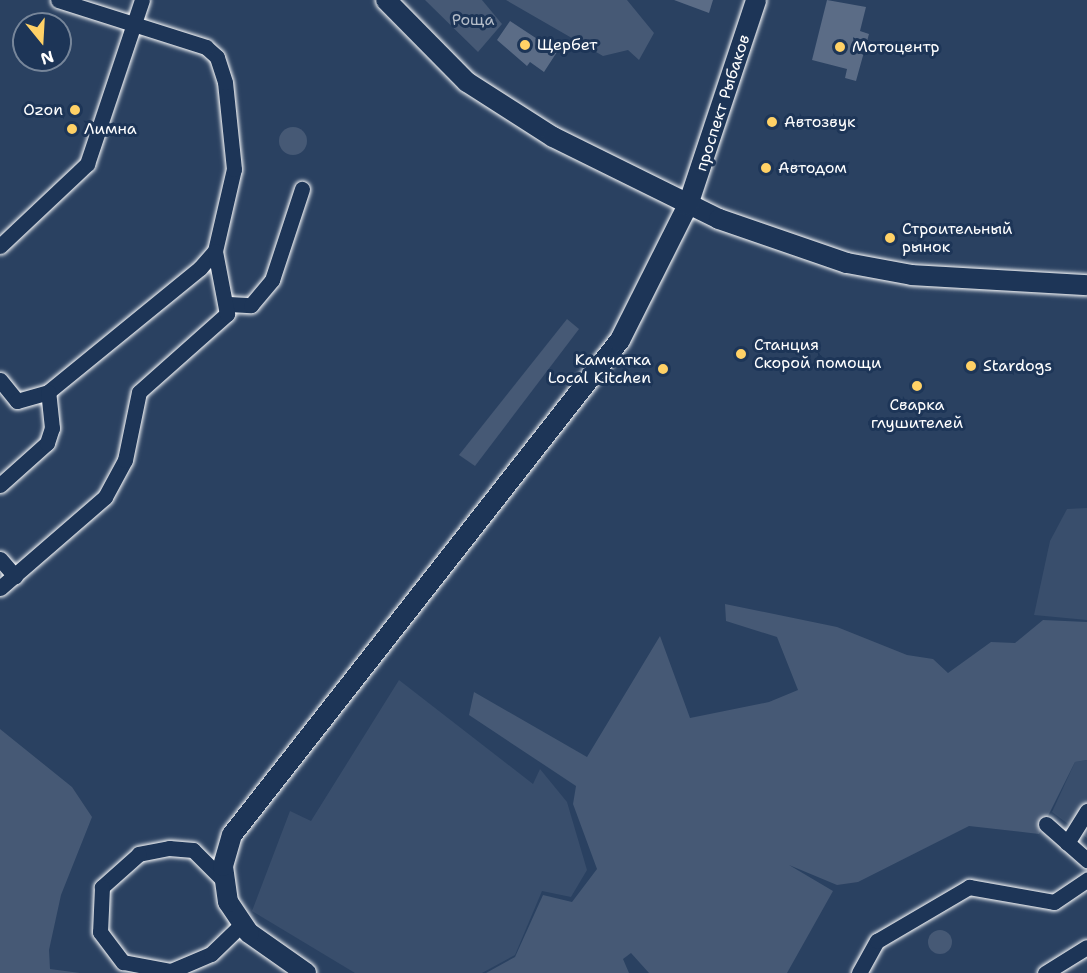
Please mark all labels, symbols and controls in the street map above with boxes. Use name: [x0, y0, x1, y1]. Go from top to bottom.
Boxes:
park label: Роща: [452, 10, 494, 30]
north arrow: [12, 12, 72, 72]
street label: проспект Рыбаков: [692, 32, 754, 174]
place label: Щербет: [537, 35, 597, 55]
place label: Мотоцентр: [852, 37, 940, 57]
marker: Щербет: [518, 38, 532, 52]
marker: Мотоцентр: [833, 40, 847, 54]
text: N: [38, 46, 56, 70]
place label: Ozon: [23, 100, 63, 120]
marker: Ozon: [68, 103, 82, 117]
place label: Автозвук: [784, 112, 856, 132]
marker: Автозвук: [765, 115, 779, 129]
place label: Лимна: [84, 119, 137, 139]
marker: Лимна: [65, 122, 79, 136]
place label: Автодом: [778, 158, 847, 178]
marker: Автодом: [759, 161, 773, 175]
place label: Строительный рынок: [902, 219, 1012, 257]
marker: Строительный рынок: [883, 231, 897, 245]
place label: Станция Скорой помощи: [754, 335, 881, 373]
marker: Станция Скорой помощи: [732, 345, 750, 363]
place label: Камчатка Local Kitchen: [548, 350, 651, 388]
place label: Stardogs: [983, 356, 1052, 376]
marker: Stardogs: [964, 359, 978, 373]
marker: Камчатка Local Kitchen: [656, 362, 670, 376]
marker: Сварка глушителей: [910, 379, 924, 393]
place label: Сварка глушителей: [871, 395, 963, 433]

